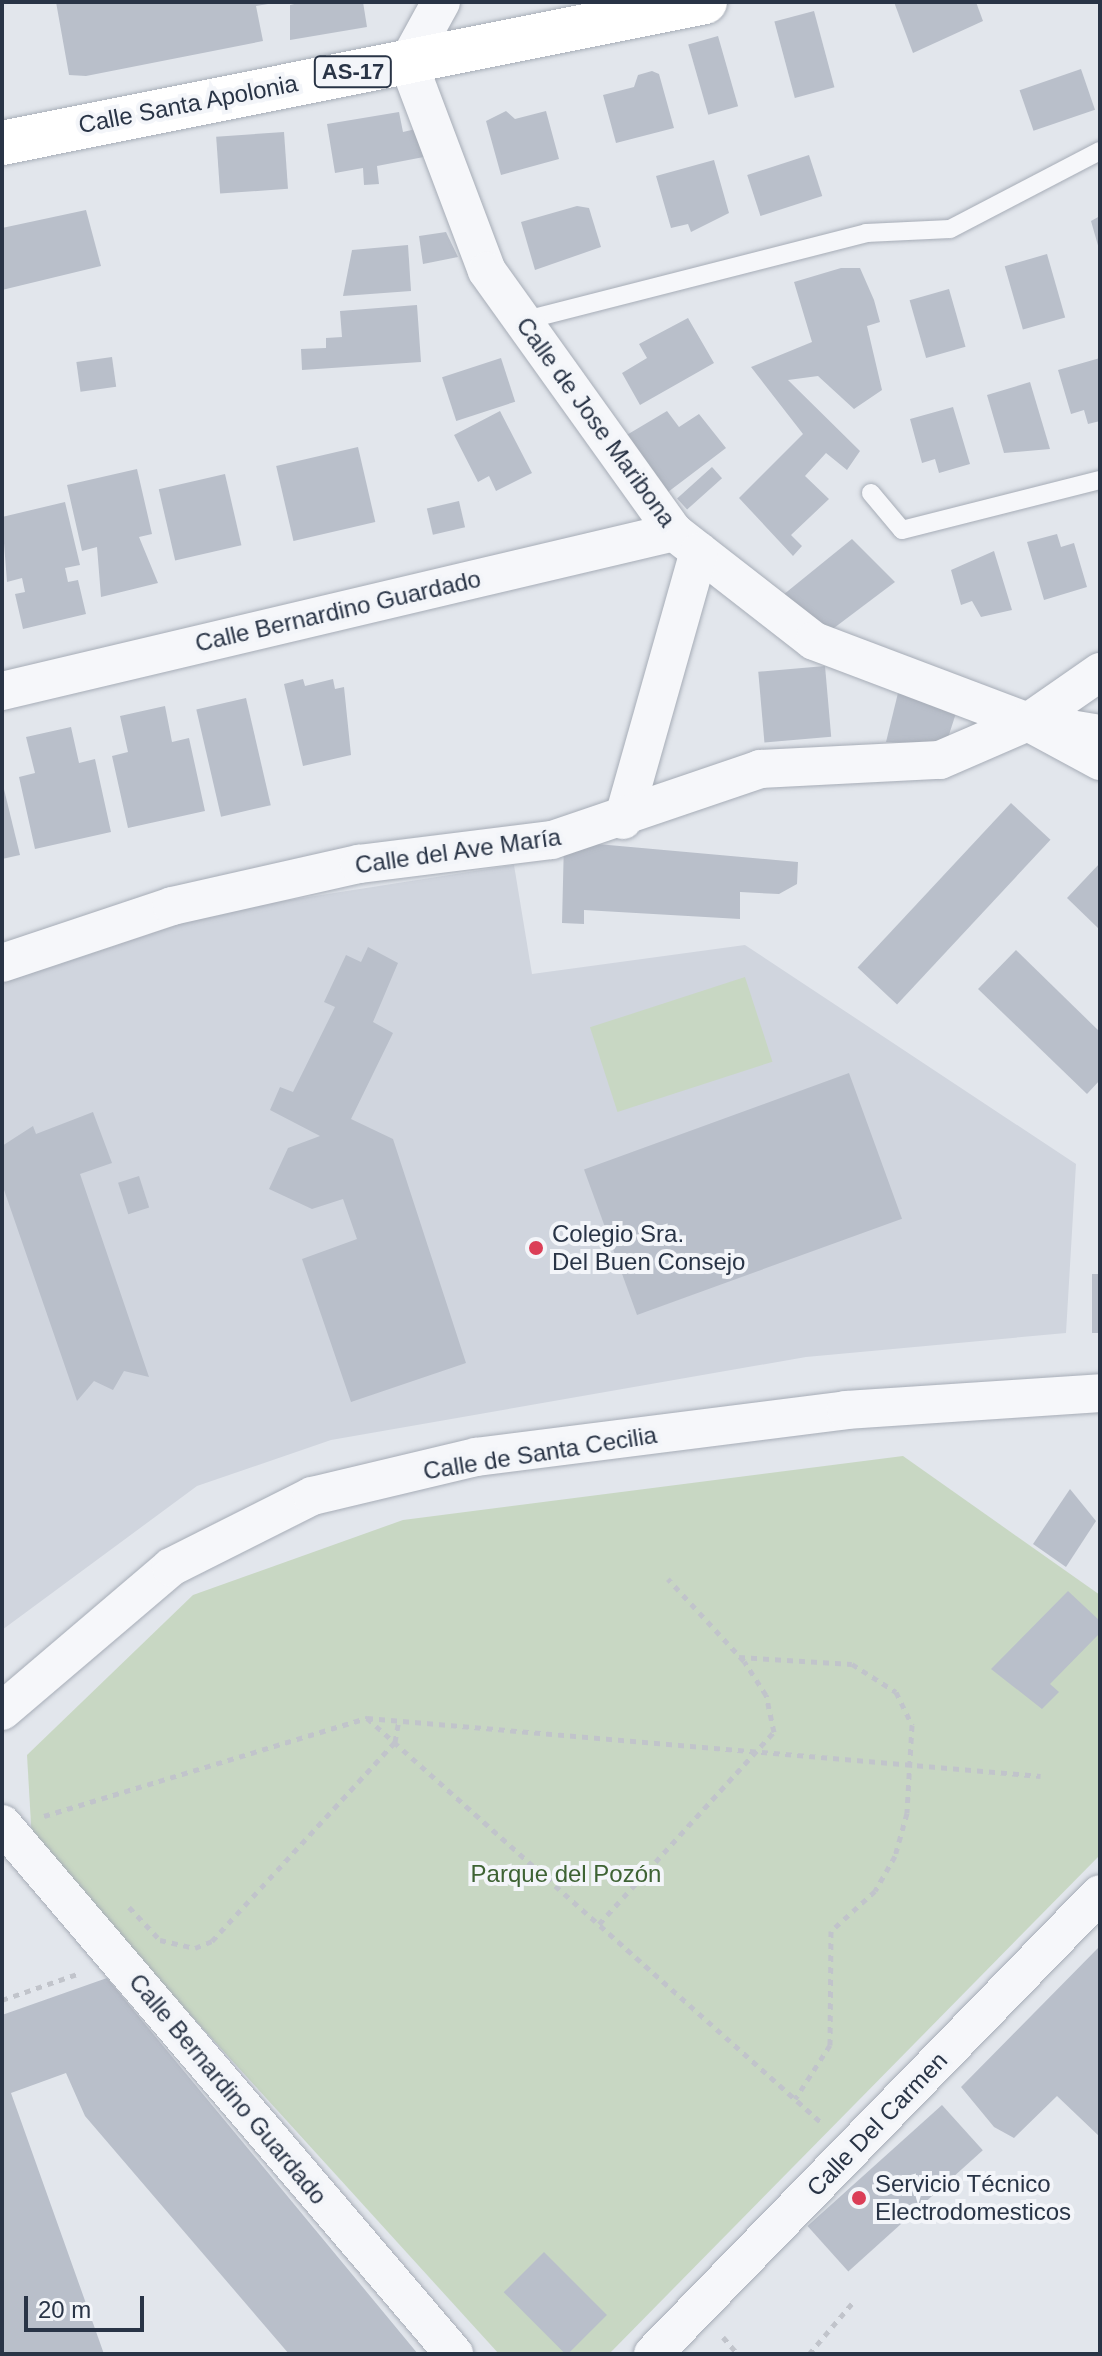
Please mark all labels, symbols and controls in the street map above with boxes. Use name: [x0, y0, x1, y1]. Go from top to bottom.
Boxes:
road number: AS-17: [313, 54, 393, 90]
street label: Calle Santa Apolonia: [75, 68, 301, 140]
street label: Calle de Jose Maribona: [510, 312, 682, 532]
street label: Calle Bernardino Guardado: [192, 564, 484, 658]
street label: Calle del Ave María: [353, 822, 563, 880]
place label: Colegio Sra. Del Buen Consejo: [552, 1220, 745, 1276]
marker: Colegio Sra. Del Buen Consejo: [527, 1239, 545, 1257]
street label: Calle de Santa Cecilia: [421, 1420, 659, 1486]
park label: Parque del Pozón: [471, 1860, 661, 1888]
street label: Calle Bernardino Guardado: [123, 1968, 333, 2210]
street label: Calle Del Carmen: [801, 2046, 953, 2202]
place label: Servicio Técnico Electrodomesticos: [875, 2170, 1071, 2226]
marker: Servicio Técnico Electrodomesticos: [850, 2189, 868, 2207]
scale bar: [28, 2280, 148, 2330]
text: 20 m: [38, 2296, 91, 2323]

